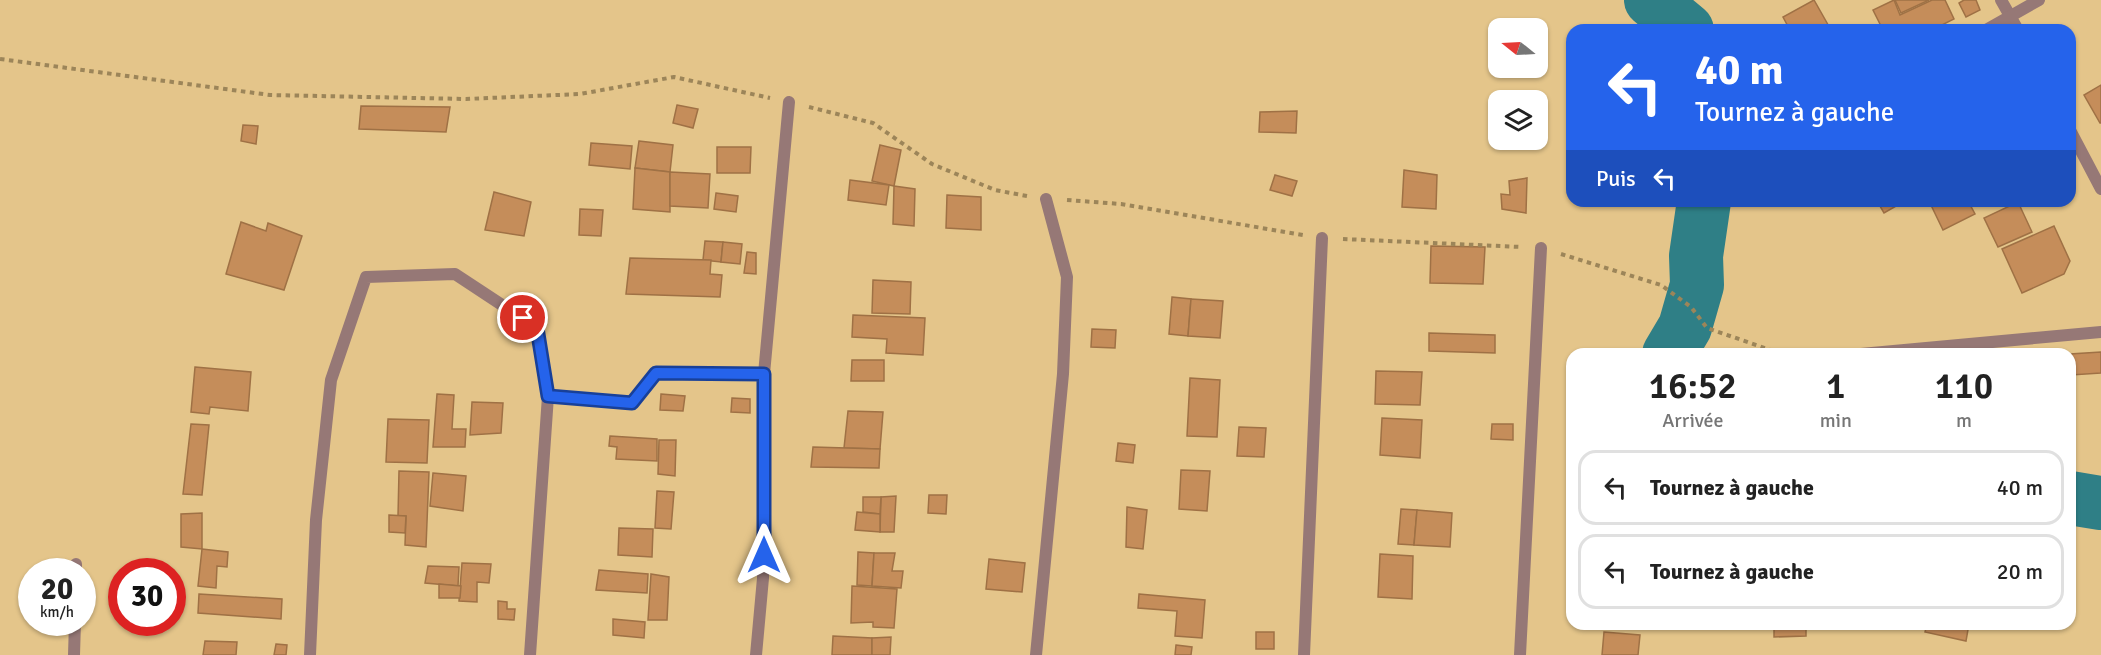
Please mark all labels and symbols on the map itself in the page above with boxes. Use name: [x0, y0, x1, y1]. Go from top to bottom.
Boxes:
north arrow: [1488, 18, 1548, 78]
pin: [497, 292, 548, 343]
position arrow: [732, 523, 796, 587]
speed limit sign: 30: [108, 558, 186, 636]

